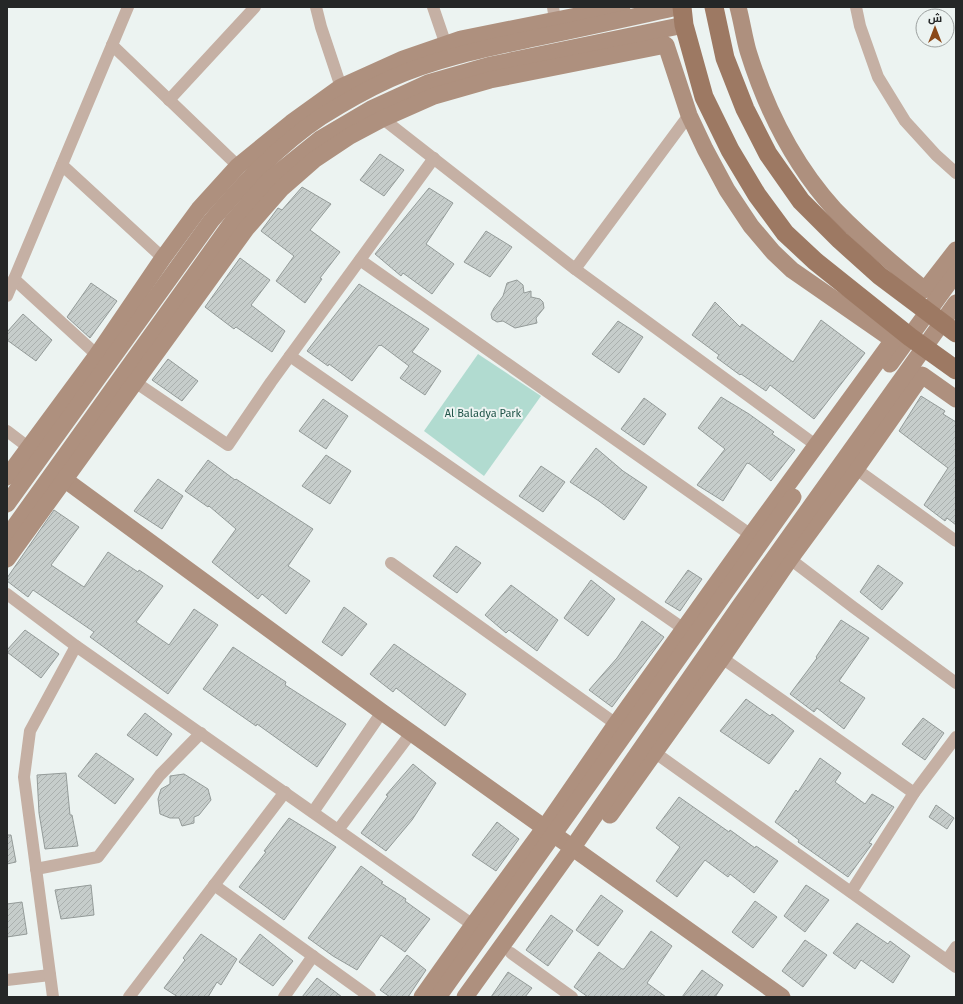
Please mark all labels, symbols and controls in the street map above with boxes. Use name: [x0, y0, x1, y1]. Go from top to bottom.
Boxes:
north arrow: [915, 8, 955, 48]
text: ش: [928, 12, 942, 25]
park label: Al Baladya Park: [445, 407, 522, 420]

